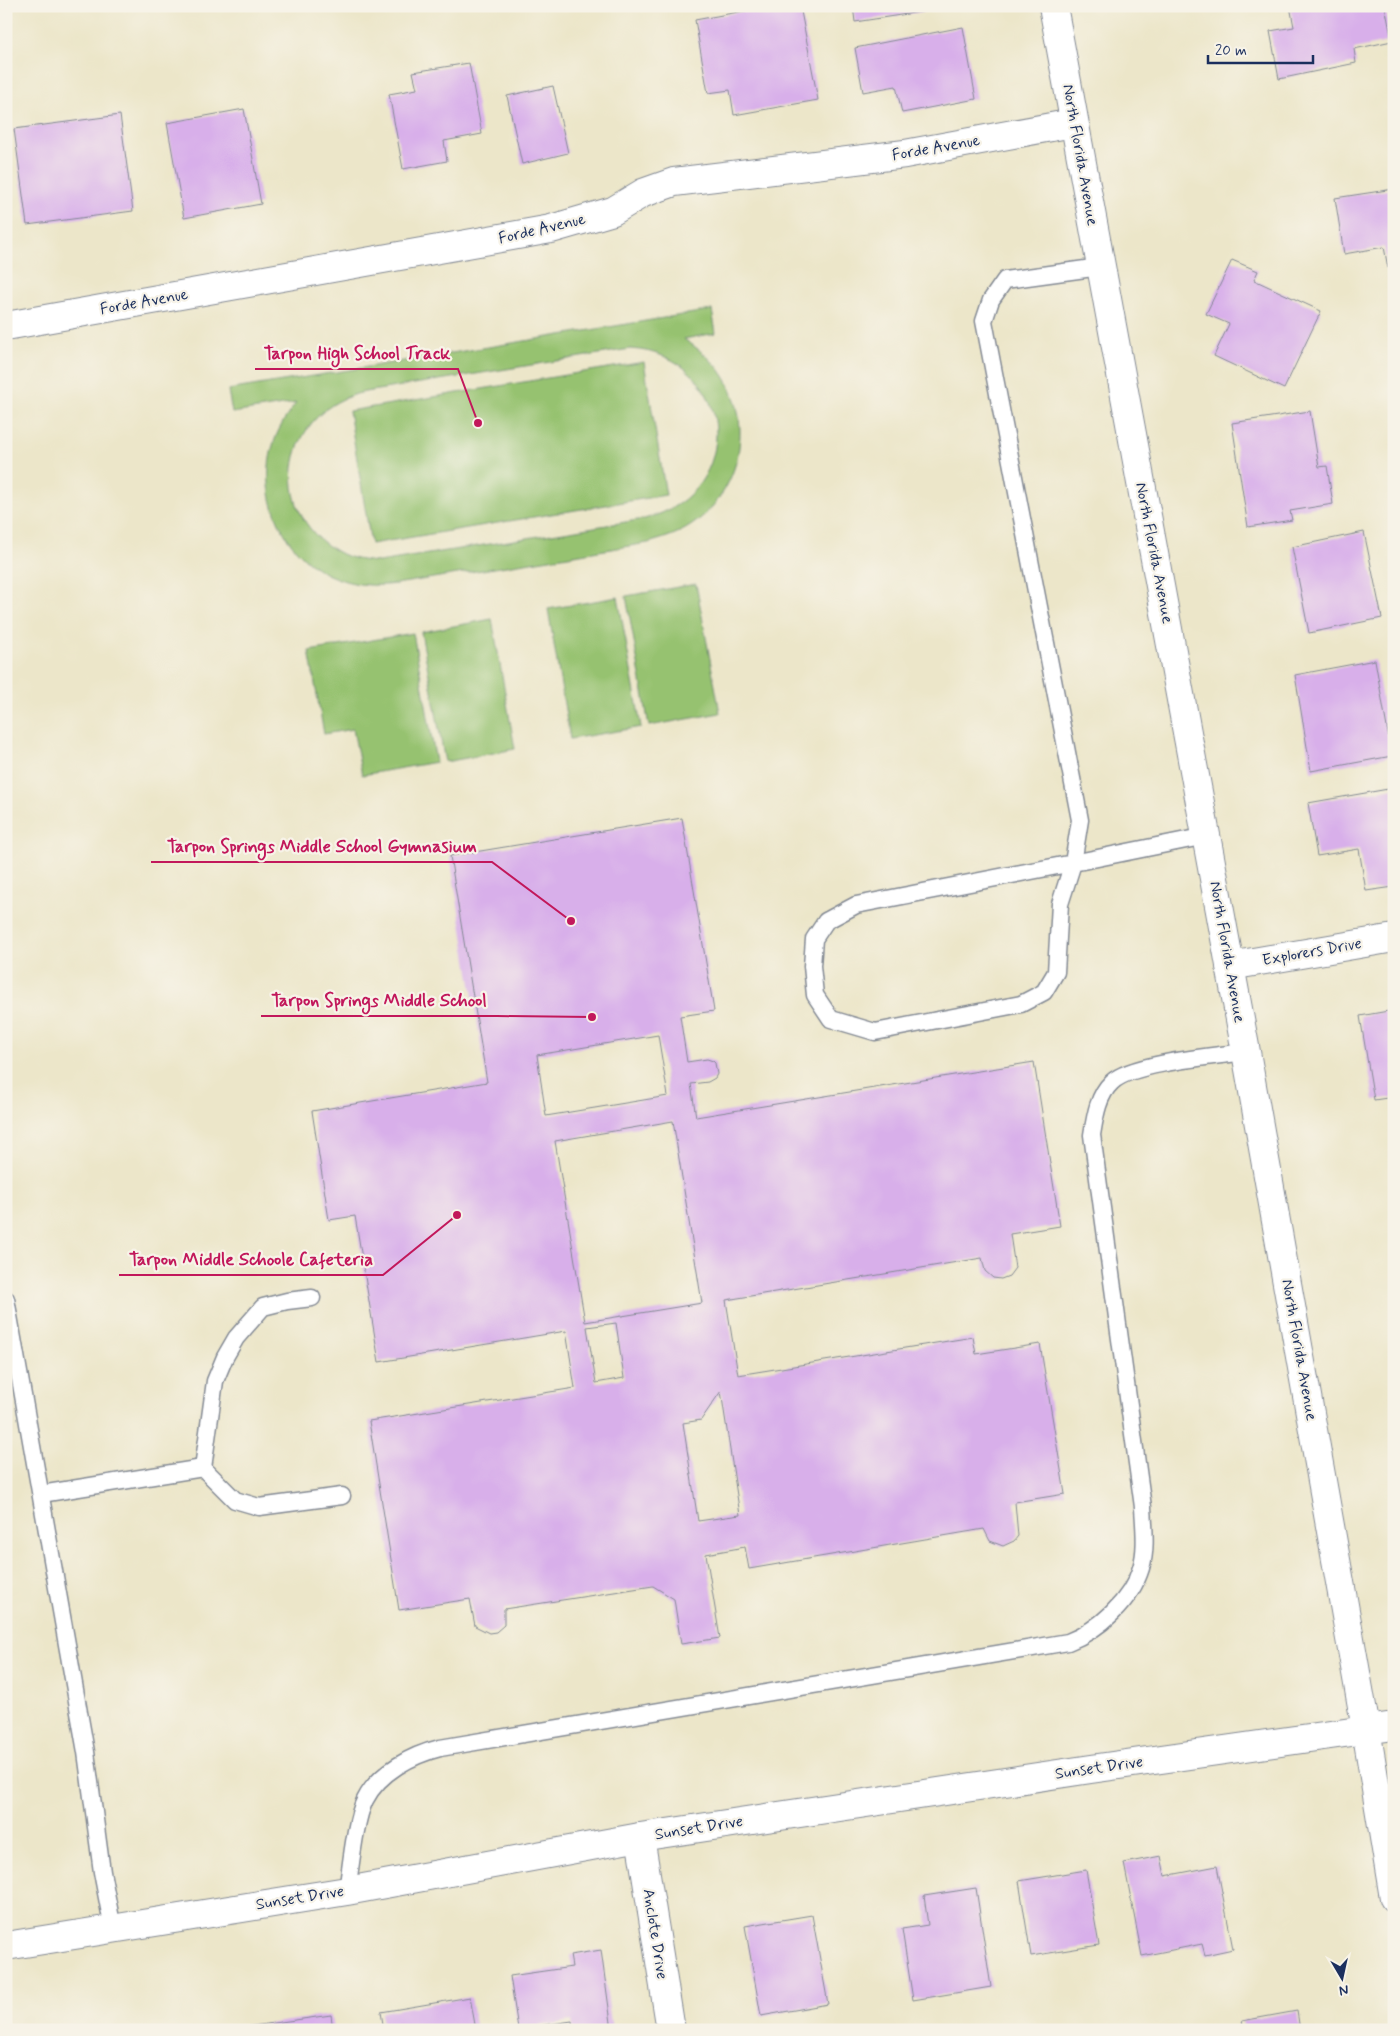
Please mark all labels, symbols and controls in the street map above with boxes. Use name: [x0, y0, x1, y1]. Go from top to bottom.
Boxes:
scale bar: [1208, 32, 1312, 64]
text: 20 m: [1215, 41, 1247, 61]
street label: North Florida Avenue: [1057, 83, 1103, 227]
street label: Forde Avenue: [890, 130, 982, 166]
street label: Forde Avenue: [496, 209, 588, 249]
street label: Forde Avenue: [98, 284, 190, 320]
callout: Tarpon High School Track: [255, 336, 458, 369]
text: Tarpon High School Track: [264, 342, 451, 368]
street label: North Florida Avenue: [1130, 481, 1178, 625]
callout: Tarpon Springs Middle School Gymnasium: [151, 829, 492, 862]
text: Tarpon Springs Middle School Gymnasium: [167, 835, 477, 861]
street label: North Florida Avenue: [1204, 880, 1250, 1024]
street label: Explorers Drive: [1261, 933, 1363, 971]
callout: Tarpon Springs Middle School: [261, 983, 497, 1016]
text: Tarpon Springs Middle School: [271, 989, 487, 1015]
callout: Tarpon Middle Schoole Cafeteria: [119, 1242, 383, 1275]
text: Tarpon Middle Schoole Cafeteria: [129, 1248, 373, 1272]
street label: North Florida Avenue: [1276, 1278, 1322, 1422]
street label: Sunset Drive: [1054, 1751, 1144, 1785]
street label: Sunset Drive: [654, 1811, 744, 1845]
street label: Sunset Drive: [255, 1881, 345, 1915]
street label: Anclote Drive: [637, 1887, 673, 1981]
north arrow: [1318, 1954, 1368, 2004]
text: N: [1338, 1980, 1350, 1999]

